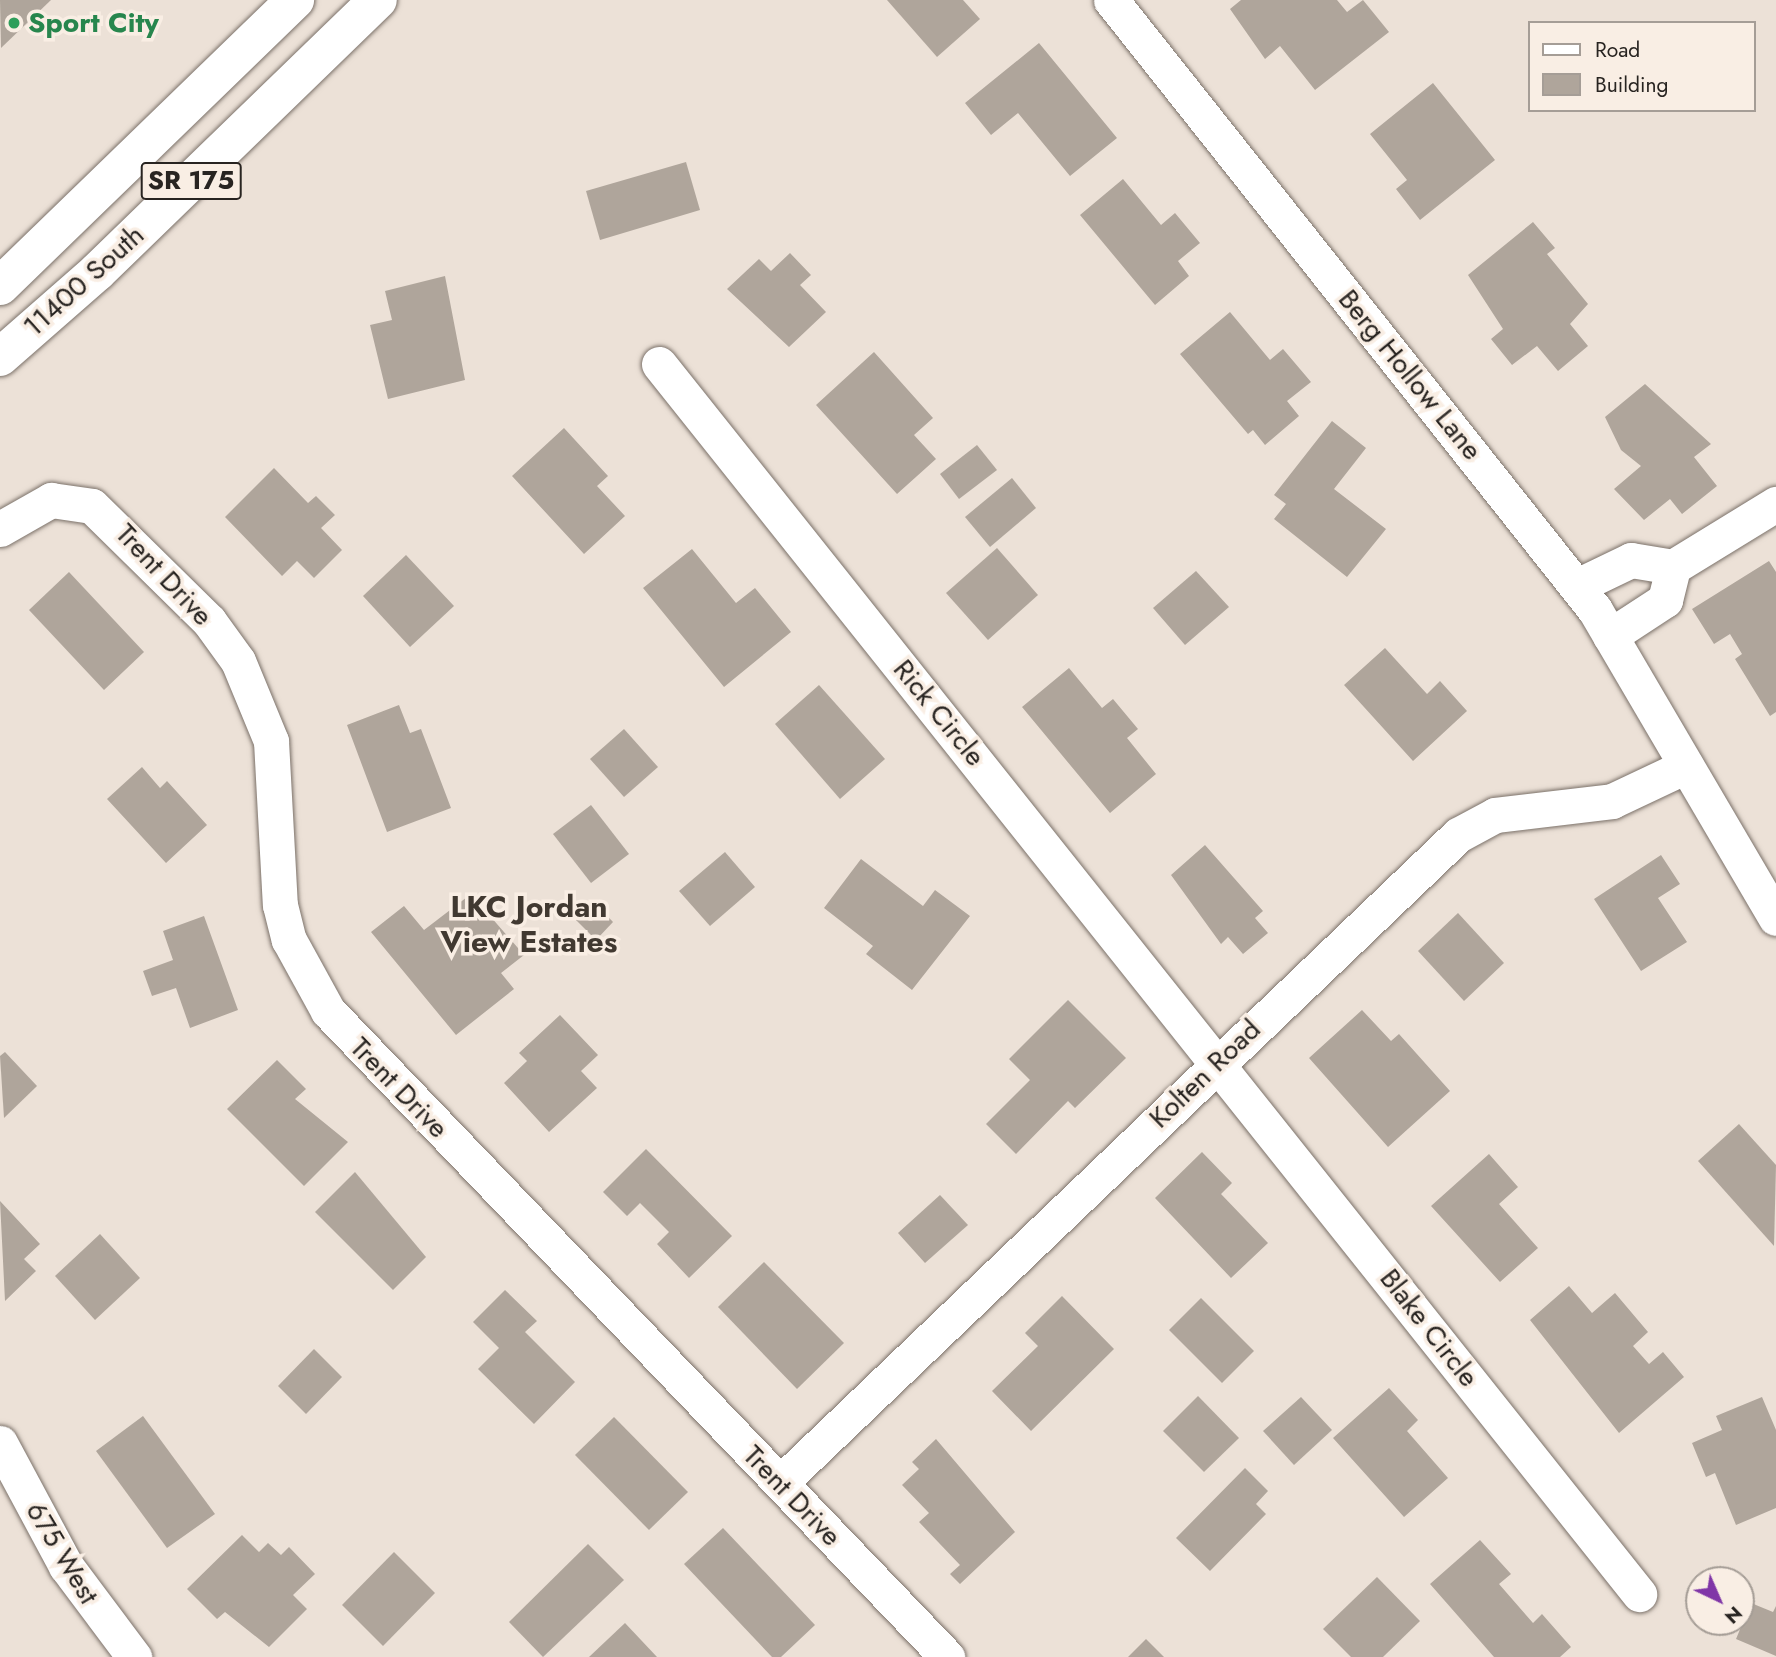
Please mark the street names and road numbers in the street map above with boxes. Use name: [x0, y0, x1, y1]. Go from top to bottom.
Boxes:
road number: SR 175: [140, 158, 242, 204]
street label: 11400 South: [17, 218, 151, 344]
street label: Berg Hollow Lane: [1331, 283, 1489, 467]
street label: Trent Drive: [109, 517, 219, 633]
street label: Rick Circle: [886, 653, 992, 773]
street label: Kolten Road: [1142, 1013, 1268, 1135]
street label: Trent Drive: [343, 1031, 455, 1145]
street label: Blake Circle: [1373, 1262, 1485, 1394]
street label: Trent Drive: [736, 1439, 848, 1553]
street label: 675 West: [19, 1496, 105, 1610]

